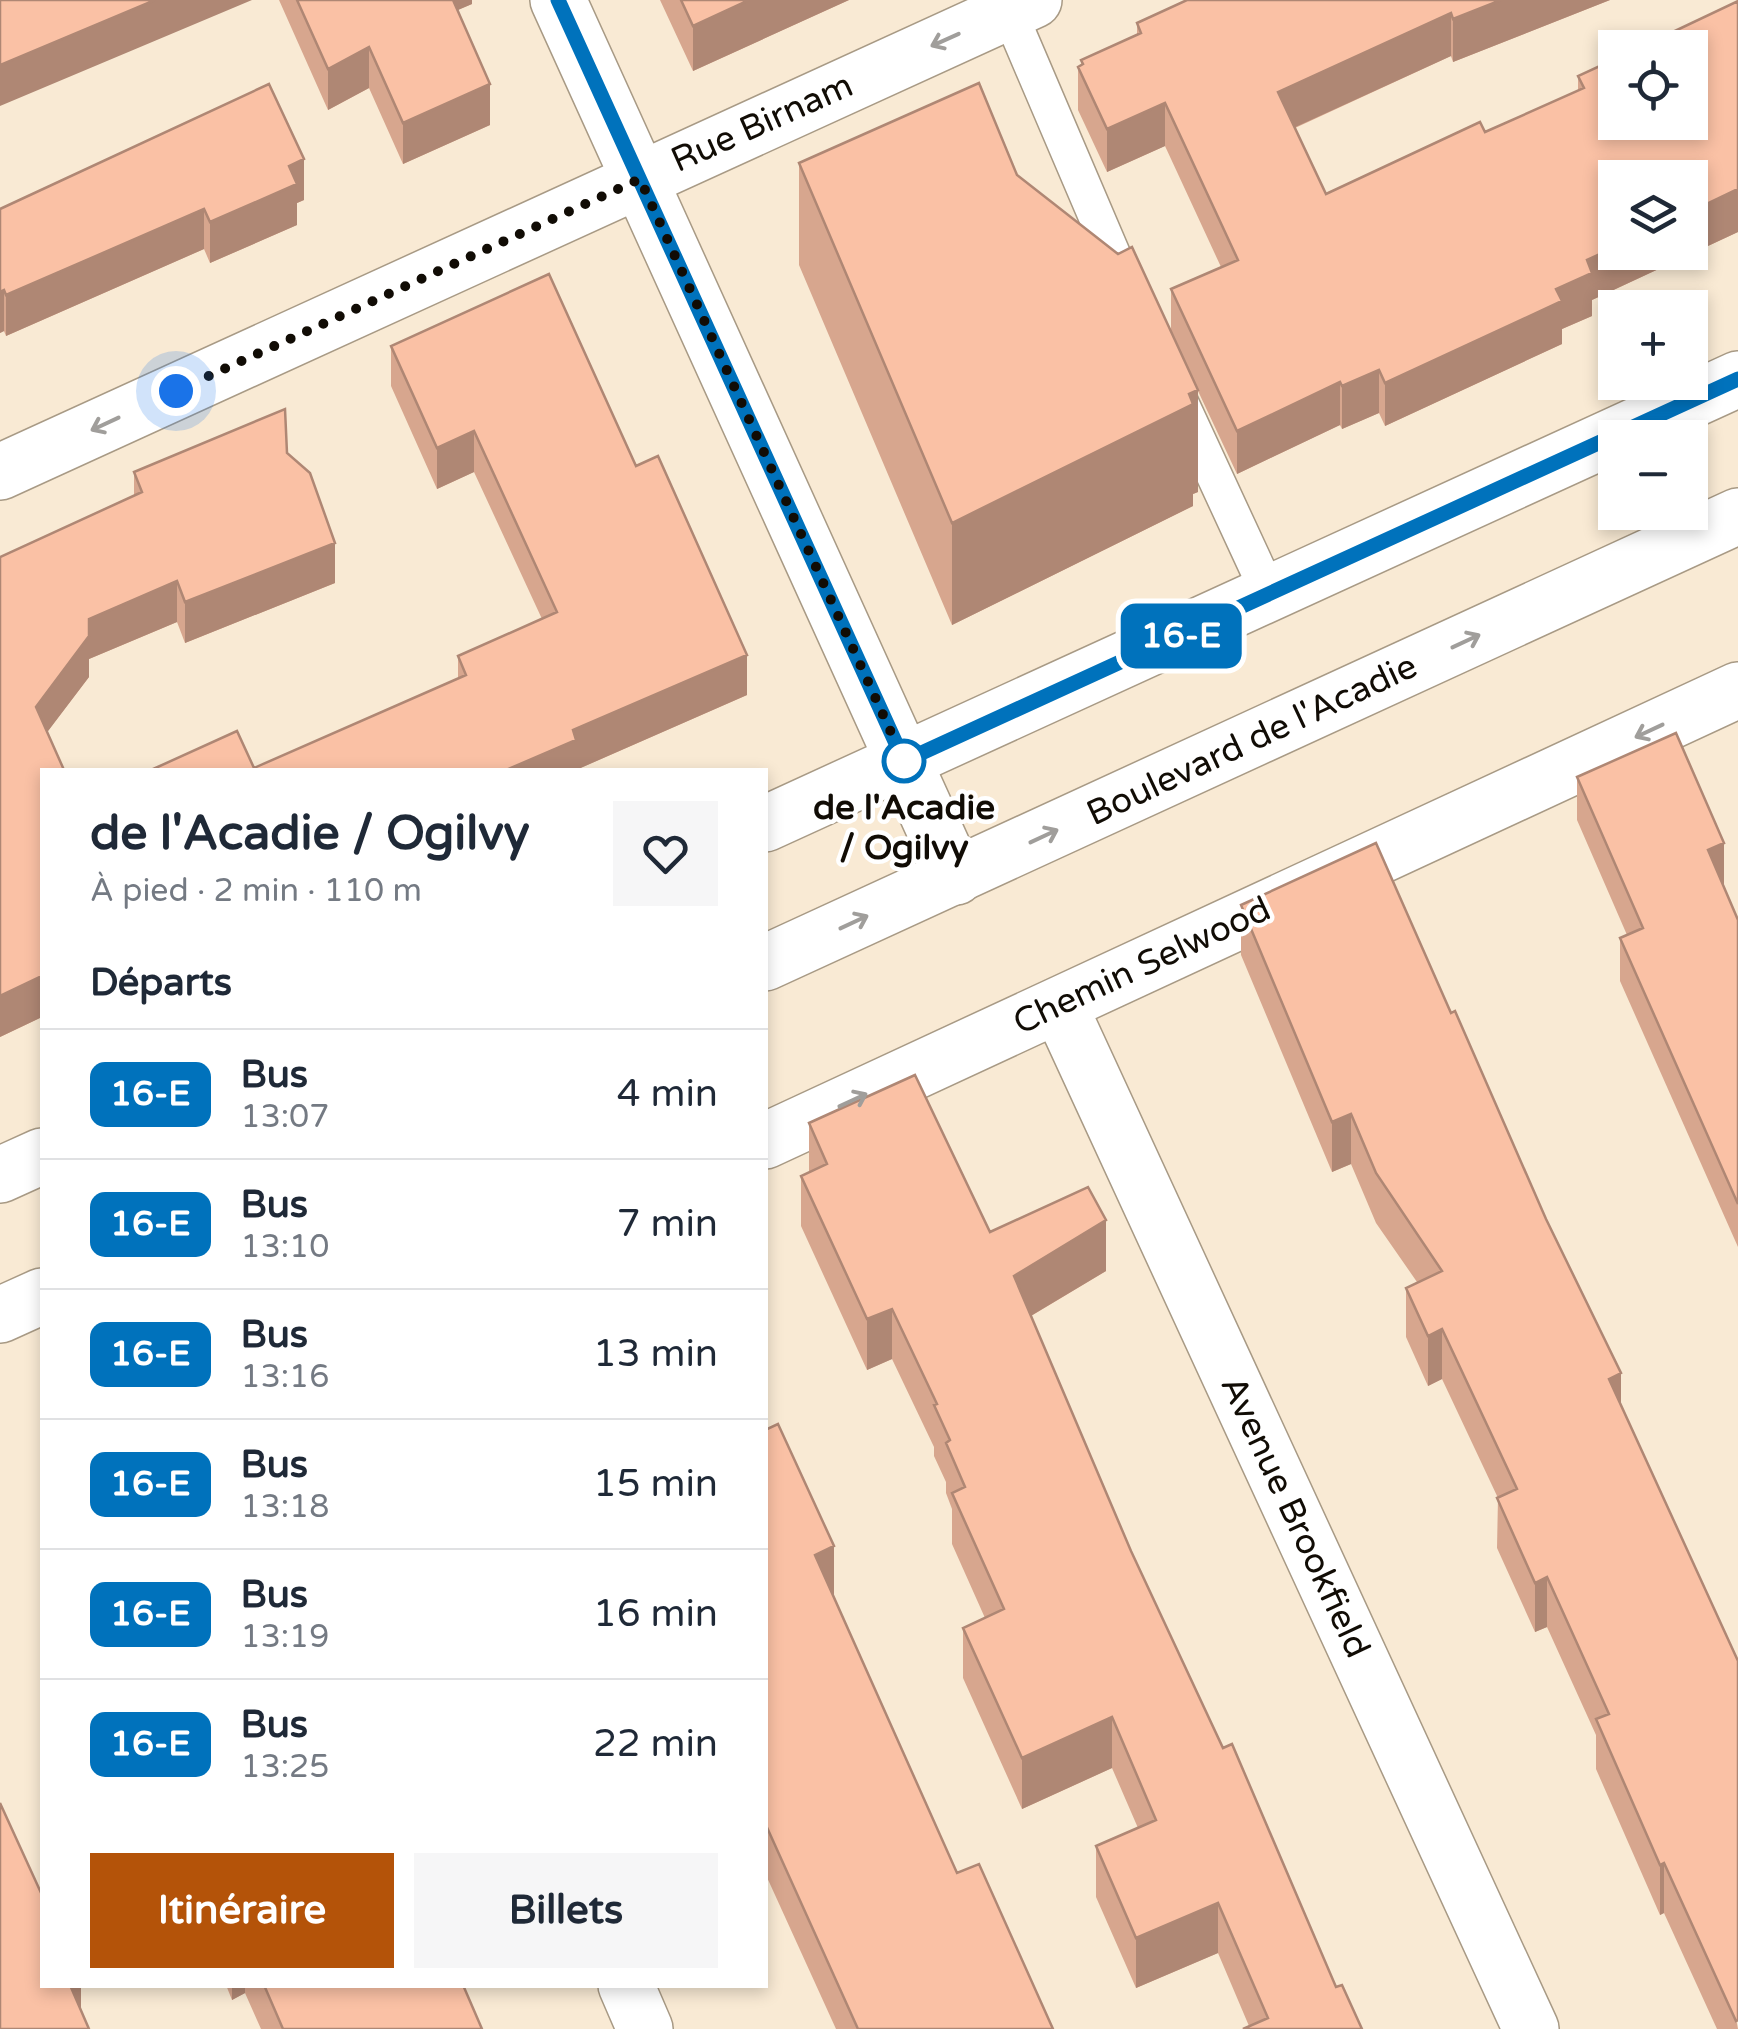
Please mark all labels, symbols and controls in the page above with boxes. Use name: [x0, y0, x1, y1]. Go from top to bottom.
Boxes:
map controls: [1598, 30, 1708, 530]
button: locate: [1598, 30, 1708, 140]
one-way arrow: [931, 32, 961, 50]
street label: Rue Birnam: [665, 64, 859, 182]
button: layers: [1598, 160, 1708, 270]
button: +: [1598, 290, 1708, 400]
your location: [151, 366, 201, 416]
one-way arrow: [91, 415, 121, 434]
button: −: [1598, 420, 1708, 530]
line badge: 16-E: [1111, 604, 1251, 668]
text: 16-E: [1141, 615, 1221, 657]
one-way arrow: [1451, 631, 1481, 649]
street label: Boulevard de l'Acadie: [1080, 645, 1424, 835]
one-way arrow: [1635, 722, 1665, 741]
marker: de l'Acadie / Ogilvy: [883, 740, 925, 782]
place label: de l'Acadie / Ogilvy: [813, 787, 995, 869]
button: heart: [613, 801, 718, 906]
text: de l'Acadie / Ogilvy: [90, 805, 529, 863]
one-way arrow: [1028, 825, 1058, 844]
text: À pied · 2 min · 110 m: [90, 872, 422, 910]
street label: Chemin Selwood: [1007, 888, 1277, 1044]
one-way arrow: [838, 912, 868, 930]
text: Départs: [90, 960, 232, 1006]
text: Bus: [241, 1052, 308, 1098]
text: 4 min: [617, 1071, 718, 1117]
text: 16-E: [110, 1073, 191, 1115]
one-way arrow: [838, 1090, 868, 1108]
text: 13:07: [241, 1098, 329, 1136]
text: Bus: [241, 1182, 308, 1228]
text: 7 min: [617, 1201, 718, 1247]
text: 16-E: [110, 1203, 191, 1245]
text: 13:10: [241, 1228, 329, 1266]
text: Bus: [241, 1312, 308, 1358]
text: 13 min: [593, 1331, 718, 1377]
text: 16-E: [110, 1333, 191, 1375]
text: 13:16: [241, 1358, 329, 1396]
street label: Avenue Brookfield: [1211, 1370, 1379, 1664]
text: Bus: [241, 1442, 308, 1488]
text: 15 min: [593, 1461, 718, 1507]
text: 16-E: [110, 1463, 191, 1505]
text: 13:18: [241, 1488, 329, 1526]
text: Bus: [241, 1572, 308, 1618]
text: 16 min: [593, 1591, 718, 1637]
text: 16-E: [110, 1593, 191, 1635]
text: 13:19: [241, 1618, 329, 1656]
text: Bus: [241, 1702, 308, 1748]
text: 22 min: [593, 1721, 718, 1767]
text: 16-E: [110, 1723, 191, 1765]
text: 13:25: [241, 1748, 329, 1786]
button: Itinéraire: [90, 1853, 394, 1968]
button: Billets: [414, 1853, 718, 1968]

